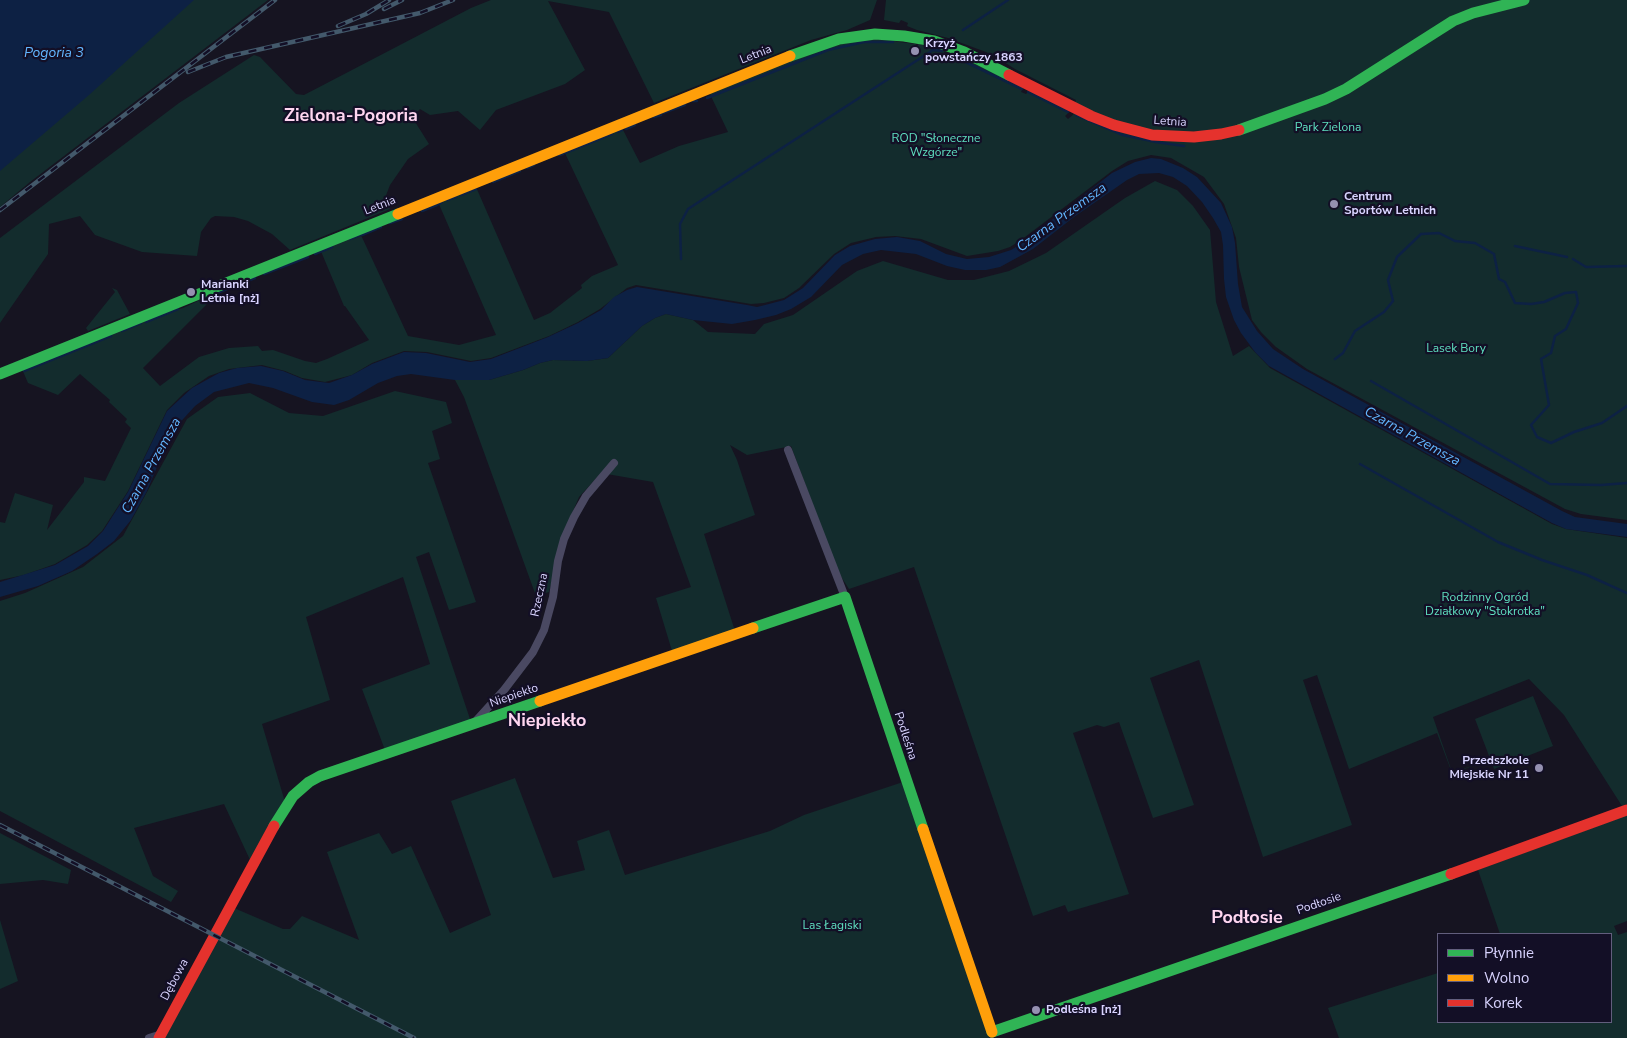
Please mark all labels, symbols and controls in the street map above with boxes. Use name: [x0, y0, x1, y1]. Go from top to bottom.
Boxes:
place label: Krzyż powstańczy 1863: [925, 37, 1023, 65]
street label: Letnia: [738, 42, 774, 68]
marker: Krzyż powstańczy 1863: [909, 45, 921, 57]
water label: Pogoria 3: [24, 46, 84, 62]
district label: Zielona-Pogoria: [284, 106, 418, 128]
street label: Letnia: [1153, 114, 1187, 130]
park label: Park Zielona: [1295, 121, 1361, 135]
park label: ROD "Słoneczne Wzgórze": [892, 132, 980, 160]
water label: Czarna Przemsza: [1014, 180, 1110, 256]
place label: Centrum Sportów Letnich: [1344, 190, 1436, 218]
street label: Letnia: [362, 193, 398, 219]
marker: Centrum Sportów Letnich: [1328, 198, 1340, 210]
place label: Marianki Letnia [nż]: [201, 278, 260, 306]
marker: Marianki Letnia [nż]: [185, 286, 197, 298]
park label: Lasek Bory: [1426, 342, 1486, 356]
water label: Czarna Przemsza: [1361, 404, 1463, 470]
water label: Czarna Przemsza: [119, 415, 185, 517]
street label: Rzeczna: [528, 572, 552, 618]
park label: Rodzinny Ogród Działkowy "Stokrotka": [1425, 591, 1545, 619]
street label: Niepiekło: [488, 681, 540, 711]
street label: Podleśna: [890, 710, 920, 762]
district label: Niepiekło: [508, 711, 586, 733]
place label: Przedszkole Miejskie Nr 11: [1450, 754, 1529, 782]
marker: Przedszkole Miejskie Nr 11: [1533, 762, 1545, 774]
street label: Podłosie: [1295, 890, 1343, 918]
district label: Podłosie: [1211, 908, 1283, 930]
park label: Las Łagiski: [803, 919, 861, 933]
legend: [1437, 933, 1612, 1023]
text: Płynnie: [1484, 943, 1534, 963]
street label: Dębowa: [158, 957, 192, 1003]
text: Wolno: [1484, 968, 1529, 988]
text: Korek: [1484, 993, 1522, 1013]
place label: Podleśna [nż]: [1046, 1003, 1122, 1017]
marker: Podleśna [nż]: [1030, 1004, 1042, 1016]

